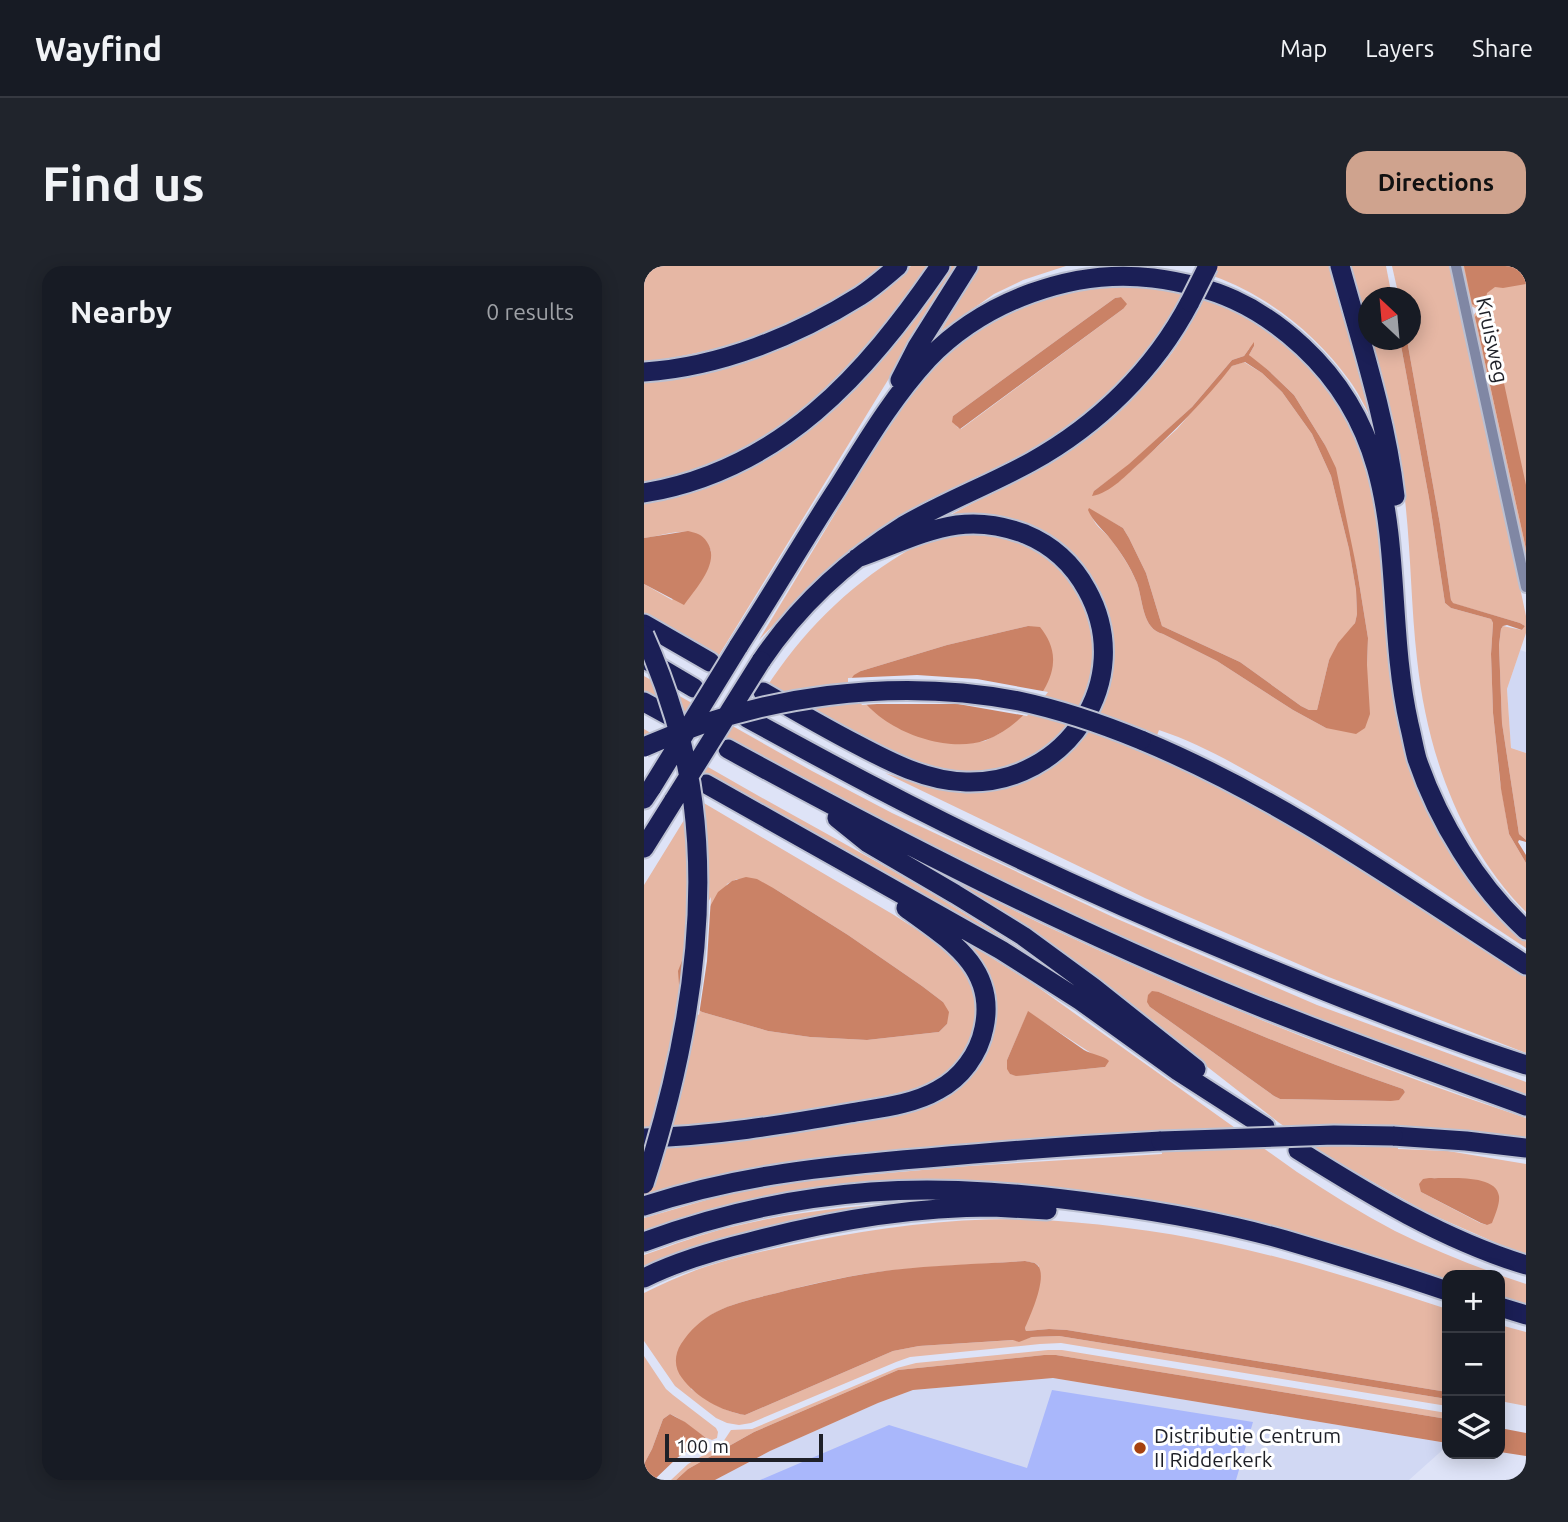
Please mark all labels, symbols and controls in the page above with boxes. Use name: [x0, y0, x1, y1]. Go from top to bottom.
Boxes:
text: Wayfind: [35, 30, 162, 67]
text: Map: [1280, 35, 1327, 62]
text: Layers: [1365, 35, 1434, 62]
text: Share: [1472, 35, 1533, 62]
button: Directions: [1346, 151, 1526, 214]
text: Find us: [42, 155, 205, 210]
north arrow: [1358, 287, 1421, 350]
text: Nearby: [70, 295, 172, 329]
street label: Kruisweg: [1472, 295, 1514, 385]
text: 0 results: [486, 299, 574, 324]
map controls: [1442, 1270, 1505, 1459]
button: +: [1442, 1270, 1505, 1333]
button: −: [1442, 1333, 1505, 1396]
button: layers: [1442, 1396, 1505, 1459]
place label: Distributie Centrum II Ridderkerk: [1154, 1423, 1341, 1471]
scale bar: [665, 1431, 822, 1463]
text: 100 m: [676, 1435, 729, 1457]
marker: Distributie Centrum II Ridderkerk: [1132, 1440, 1148, 1456]

